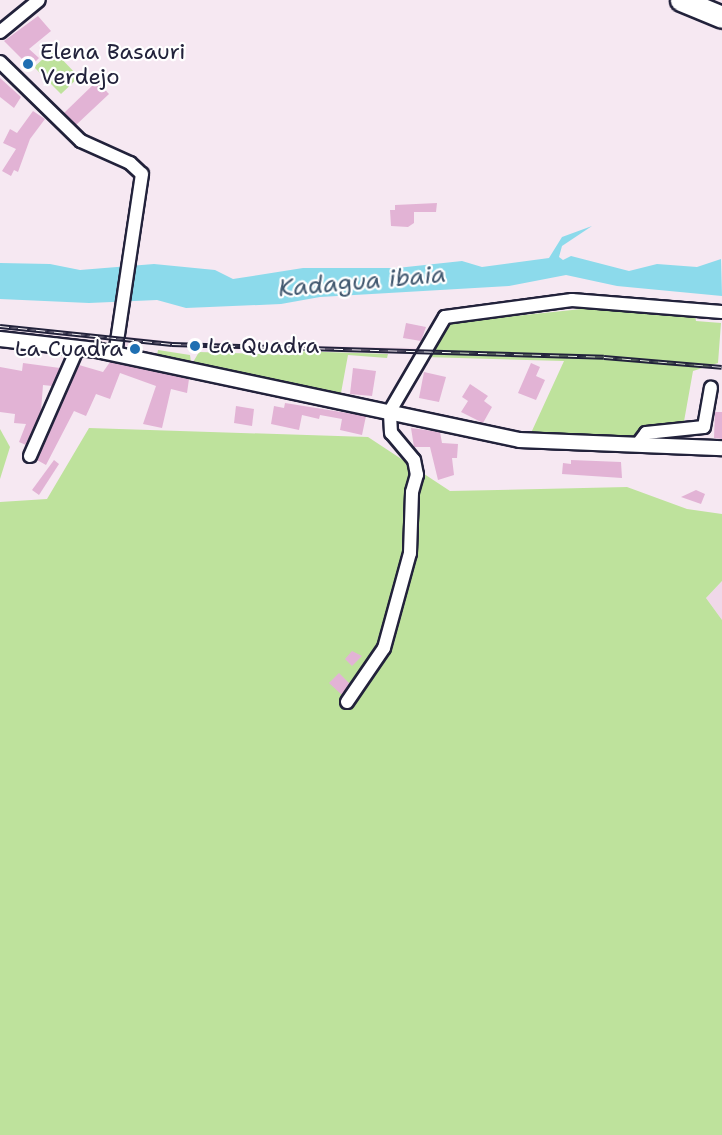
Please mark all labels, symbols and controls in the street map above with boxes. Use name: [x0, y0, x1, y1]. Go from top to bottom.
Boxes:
place label: Elena Basauri Verdejo: [40, 38, 186, 90]
marker: Elena Basauri Verdejo: [21, 57, 35, 71]
water label: Kadagua ibaia: [277, 260, 447, 304]
place label: La Quadra: [208, 333, 319, 359]
place label: La Cuadra: [15, 336, 123, 362]
marker: La Quadra: [186, 337, 204, 355]
marker: La Cuadra: [128, 342, 142, 356]

